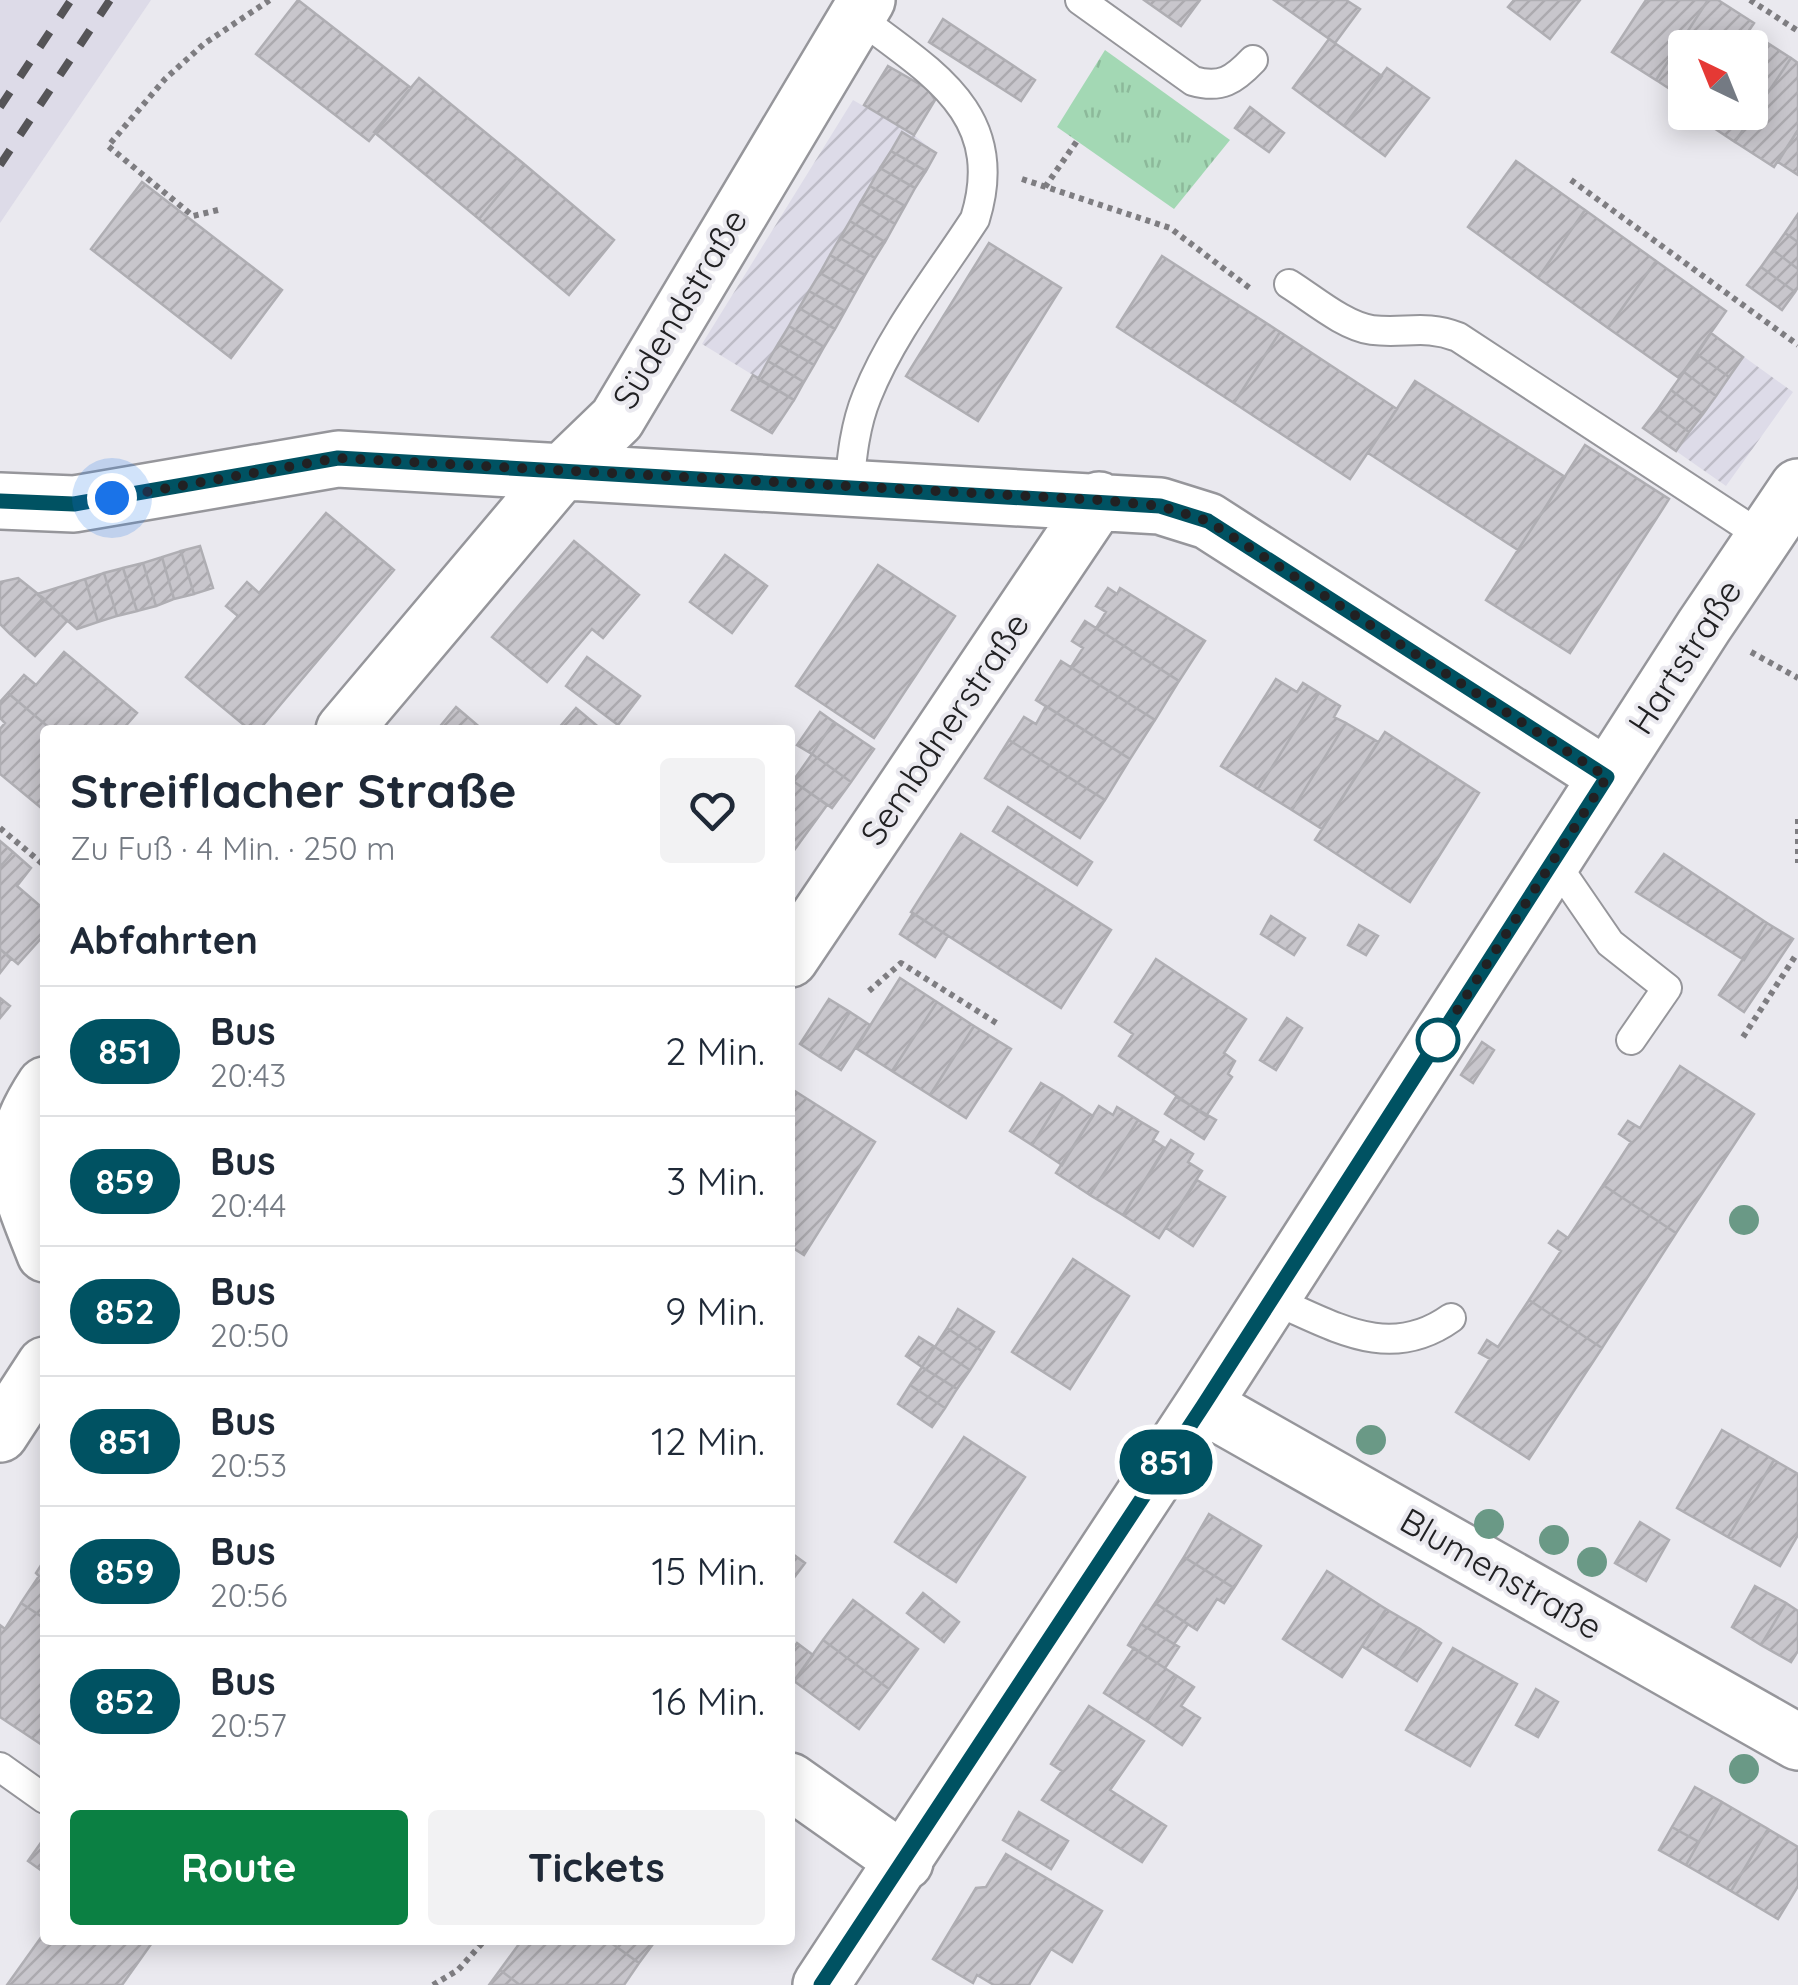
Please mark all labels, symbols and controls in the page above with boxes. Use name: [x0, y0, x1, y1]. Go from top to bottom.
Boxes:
north arrow: [1668, 30, 1768, 130]
map controls: [1668, 30, 1768, 130]
street label: Südendstraße: [602, 200, 756, 416]
your location: [87, 473, 137, 523]
street label: Hartstraße: [1618, 571, 1751, 742]
street label: Sembdnerstraße: [850, 604, 1038, 853]
button: heart: [660, 758, 765, 863]
text: Streiflacher Straße: [70, 760, 517, 820]
text: Zu Fuß · 4 Min. · 250 m: [70, 828, 395, 868]
text: Abfahrten: [70, 916, 258, 964]
text: Bus: [210, 1007, 276, 1055]
unlabelled marker: [1417, 1019, 1459, 1061]
text: 2 Min.: [665, 1027, 765, 1075]
text: 851: [99, 1029, 151, 1073]
text: 20:43: [210, 1055, 286, 1095]
text: Bus: [210, 1137, 276, 1185]
text: 3 Min.: [666, 1157, 765, 1205]
text: 859: [95, 1159, 155, 1203]
text: 20:44: [210, 1185, 286, 1225]
text: Bus: [210, 1267, 276, 1315]
text: 9 Min.: [665, 1287, 765, 1335]
text: 852: [95, 1289, 155, 1333]
text: 20:50: [210, 1315, 289, 1355]
text: Bus: [210, 1397, 276, 1445]
text: 12 Min.: [651, 1417, 765, 1465]
text: 851: [99, 1419, 151, 1463]
line badge: 851: [1108, 1430, 1224, 1494]
text: 851: [1140, 1440, 1192, 1484]
text: 20:53: [210, 1445, 287, 1485]
street label: Blumenstraße: [1393, 1498, 1610, 1649]
text: Bus: [210, 1527, 276, 1575]
text: 15 Min.: [651, 1547, 765, 1595]
text: 859: [95, 1549, 155, 1593]
text: 20:56: [210, 1575, 287, 1615]
text: Bus: [210, 1657, 276, 1705]
text: 16 Min.: [652, 1677, 765, 1725]
text: 852: [95, 1679, 155, 1723]
text: 20:57: [210, 1705, 287, 1745]
button: Route: [70, 1810, 408, 1925]
button: Tickets: [428, 1810, 765, 1925]

